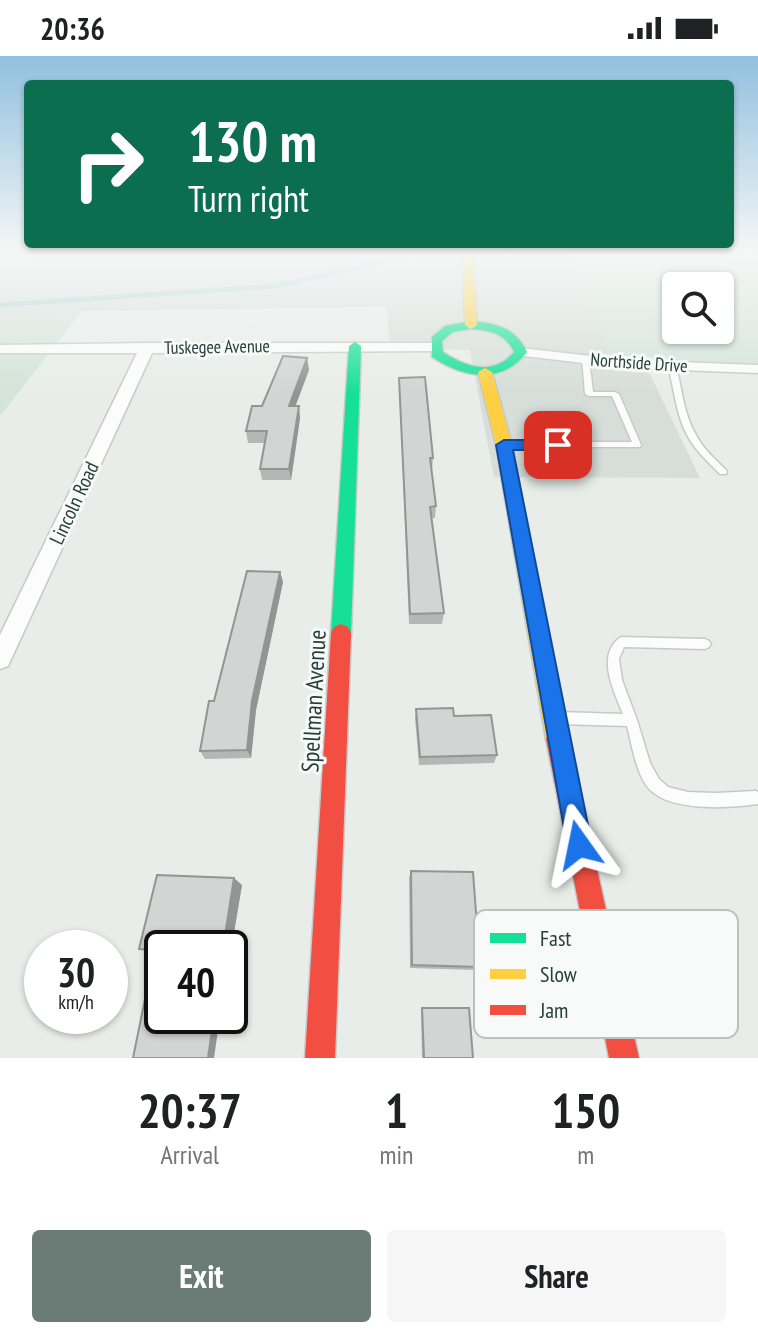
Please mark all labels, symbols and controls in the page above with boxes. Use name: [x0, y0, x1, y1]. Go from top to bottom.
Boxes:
text: 20:36: [40, 9, 105, 48]
text: 130 m: [188, 105, 317, 177]
icon: right: [56, 112, 160, 216]
text: Turn right: [188, 175, 309, 222]
map controls: [662, 272, 734, 344]
button: search: [662, 272, 734, 344]
street label: Tuskegee Avenue: [164, 334, 270, 359]
street label: Northside Drive: [590, 348, 688, 377]
pin: [524, 411, 592, 479]
icon: arrive: [536, 423, 580, 467]
street label: Lincoln Road: [43, 457, 105, 549]
street label: Spellman Avenue: [294, 629, 333, 773]
position arrow: [537, 803, 621, 887]
legend: [474, 910, 738, 1038]
text: Fast: [540, 924, 571, 952]
speed limit sign: 40: [144, 930, 248, 1034]
text: 30: [57, 946, 95, 998]
text: Slow: [540, 960, 577, 988]
text: km/h: [58, 989, 94, 1015]
text: Jam: [539, 996, 568, 1024]
text: 20:37: [138, 1079, 242, 1141]
text: 1: [385, 1079, 408, 1141]
text: 150: [551, 1079, 620, 1141]
text: Arrival: [160, 1138, 219, 1171]
text: min: [379, 1138, 413, 1171]
text: m: [577, 1138, 594, 1171]
button: Exit: [32, 1230, 371, 1322]
button: Share: [387, 1230, 726, 1322]

